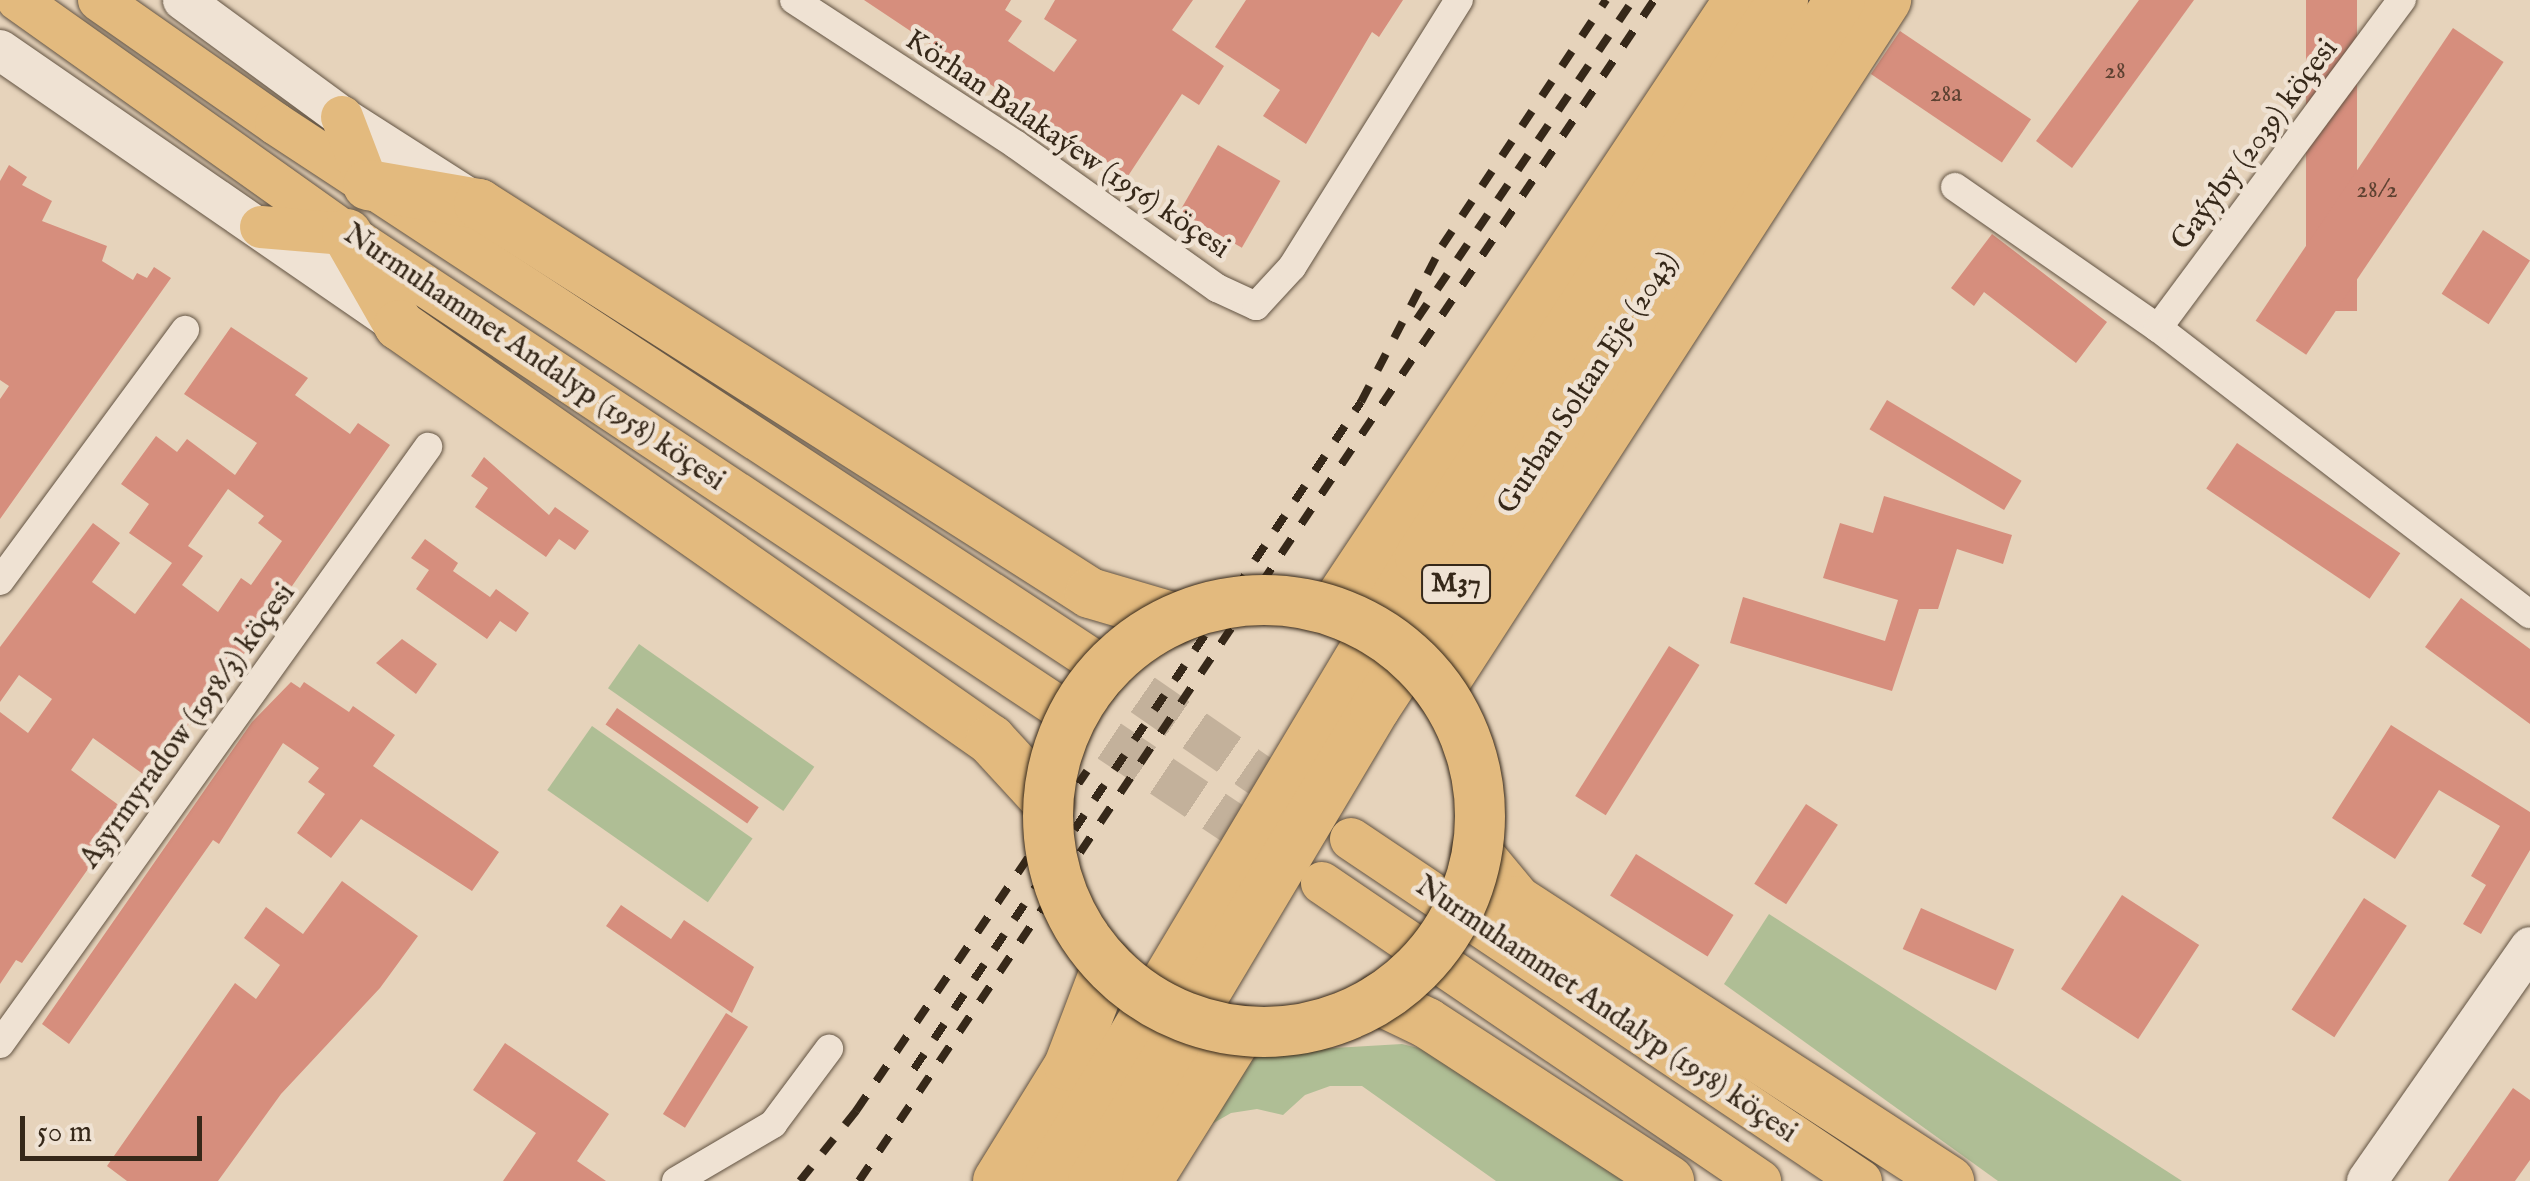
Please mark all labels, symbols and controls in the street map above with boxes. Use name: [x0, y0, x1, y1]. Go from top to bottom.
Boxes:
street label: Körhan Balakaýew (1956) köçesi: [898, 23, 1236, 267]
street label: Gaýyby (2039) köçesi: [2164, 32, 2346, 258]
house number: 28: [2104, 56, 2126, 86]
house number: 28a: [1930, 79, 1962, 109]
house number: 28/2: [2356, 175, 2398, 205]
street label: Nurmuhammet Andalyp (1958) köçesi: [336, 217, 732, 499]
street label: Gurban Soltan Eje (2043): [1490, 245, 1686, 521]
road number: M37: [1421, 561, 1491, 607]
street label: Aşyrmyradow (1958/3) köçesi: [72, 576, 304, 876]
street label: Nurmuhammet Andalyp (1958) köçesi: [1408, 869, 1804, 1151]
scale bar: [25, 1096, 208, 1158]
text: 50 m: [37, 1114, 92, 1152]

